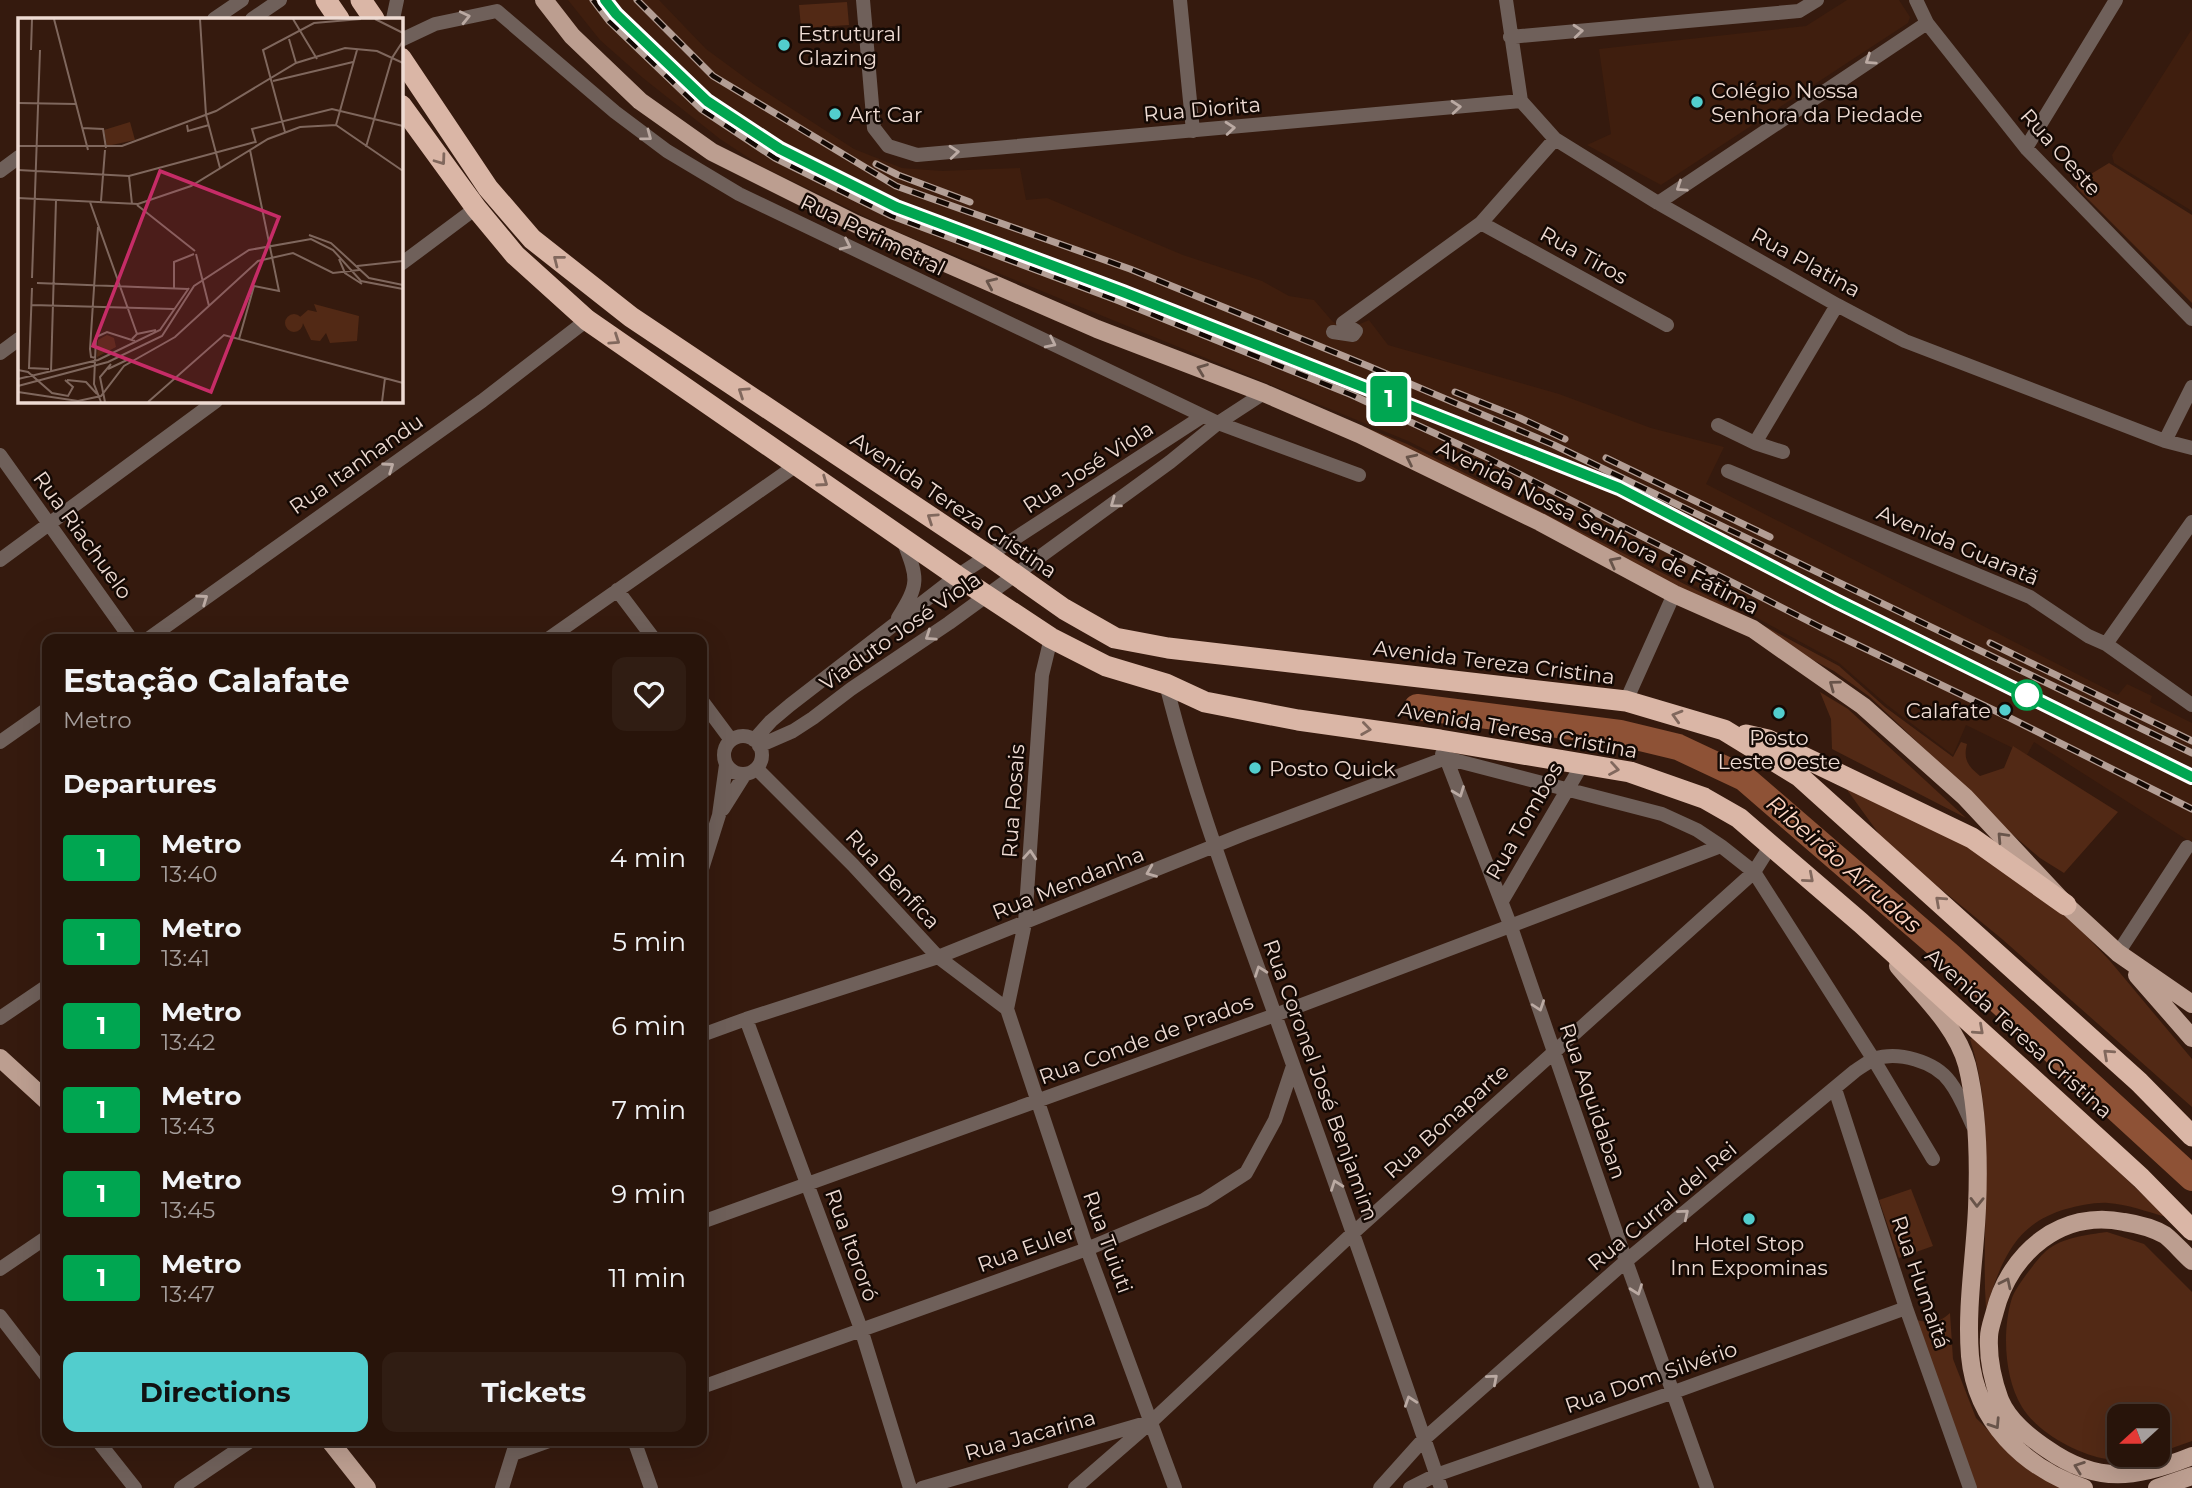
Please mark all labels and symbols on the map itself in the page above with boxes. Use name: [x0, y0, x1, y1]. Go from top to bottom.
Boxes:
one-way arrow: [459, 11, 471, 25]
inset map: [18, 18, 402, 402]
place label: Estrutural Glazing: [798, 21, 901, 70]
one-way arrow: [1573, 24, 1584, 39]
marker: Estrutural Glazing: [776, 37, 792, 53]
one-way arrow: [1865, 52, 1878, 65]
place label: Colégio Nossa Senhora da Piedade: [1711, 78, 1923, 127]
street label: Rua Diorita: [1142, 91, 1262, 127]
marker: Colégio Nossa Senhora da Piedade: [1689, 94, 1705, 110]
one-way arrow: [1451, 100, 1462, 115]
place label: Art Car: [849, 102, 922, 127]
street label: Rua Oeste: [2015, 103, 2107, 201]
marker: Art Car: [827, 106, 843, 122]
one-way arrow: [1225, 121, 1236, 136]
one-way arrow: [639, 127, 651, 140]
one-way arrow: [949, 145, 960, 160]
one-way arrow: [433, 152, 445, 165]
one-way arrow: [1676, 179, 1689, 191]
street label: Rua Perimetral: [797, 189, 949, 281]
street label: Rua Tiros: [1536, 221, 1632, 289]
street label: Rua Platina: [1747, 222, 1865, 302]
one-way arrow: [838, 237, 851, 251]
one-way arrow: [554, 256, 567, 268]
one-way arrow: [986, 277, 998, 291]
one-way arrow: [607, 332, 620, 344]
one-way arrow: [1044, 335, 1056, 349]
one-way arrow: [1196, 364, 1208, 378]
line badge: 1: [1366, 376, 1412, 422]
one-way arrow: [738, 388, 751, 400]
street label: Rua Itanhandu: [284, 409, 428, 519]
street label: Rua José Viola: [1018, 416, 1158, 518]
street label: Avenida Tereza Cristina: [846, 427, 1062, 583]
street label: Avenida Nossa Senhora de Fátima: [1433, 435, 1763, 619]
one-way arrow: [1406, 453, 1418, 467]
one-way arrow: [381, 463, 394, 475]
street label: Rua Riachuelo: [28, 466, 138, 604]
one-way arrow: [815, 474, 828, 486]
one-way arrow: [1110, 494, 1123, 507]
street label: Avenida Guaratã: [1873, 500, 2043, 590]
one-way arrow: [927, 514, 940, 526]
one-way arrow: [1608, 556, 1621, 570]
street label: Viaduto José Viola: [815, 566, 985, 696]
one-way arrow: [195, 595, 208, 607]
one-way arrow: [925, 628, 938, 641]
street label: Avenida Tereza Cristina: [1372, 635, 1616, 689]
unlabelled marker: [2012, 680, 2042, 710]
one-way arrow: [1829, 681, 1842, 693]
street label: Avenida Teresa Cristina: [1396, 697, 1640, 763]
place label: Calafate: [1906, 698, 1991, 723]
marker: Calafate: [1997, 702, 2013, 718]
marker: Posto Leste Oeste: [1771, 705, 1787, 721]
one-way arrow: [1671, 710, 1683, 724]
one-way arrow: [1360, 722, 1371, 737]
place label: Posto Leste Oeste: [1718, 725, 1840, 774]
street label: Rua Rosais: [997, 743, 1029, 859]
place label: Posto Quick: [1269, 756, 1396, 781]
street label: Rua Tombos: [1480, 758, 1568, 884]
marker: Posto Quick: [1247, 760, 1263, 776]
one-way arrow: [1608, 760, 1620, 775]
one-way arrow: [1451, 786, 1465, 798]
water label: Ribeirão Arrudas: [1761, 789, 1927, 939]
street label: Rua Benfica: [841, 824, 945, 934]
one-way arrow: [1998, 832, 2011, 845]
street label: Rua Mendanha: [988, 841, 1148, 925]
one-way arrow: [1022, 849, 1037, 860]
one-way arrow: [1146, 863, 1158, 877]
one-way arrow: [1801, 870, 1814, 882]
one-way arrow: [1935, 897, 1948, 910]
street label: Rua Coronel José Benjamim: [1258, 936, 1384, 1224]
street label: Avenida Teresa Cristina: [1920, 943, 2118, 1123]
one-way arrow: [1254, 966, 1268, 978]
street label: Rua Conde de Prados: [1036, 989, 1256, 1089]
one-way arrow: [1531, 999, 1545, 1011]
street label: Rua Aquidaban: [1555, 1020, 1631, 1182]
one-way arrow: [1971, 1022, 1984, 1034]
one-way arrow: [2103, 1050, 2116, 1062]
street label: Rua Bonaparte: [1379, 1059, 1513, 1183]
street label: Rua Curral del Rei: [1582, 1136, 1742, 1276]
one-way arrow: [1330, 1180, 1344, 1192]
street label: Rua Itororó: [820, 1186, 884, 1304]
street label: Rua Tuiuti: [1078, 1187, 1138, 1297]
one-way arrow: [1969, 1197, 1985, 1208]
one-way arrow: [1675, 1210, 1688, 1222]
marker: Hotel Stop Inn Expominas: [1741, 1211, 1757, 1227]
street label: Rua Humaitá: [1887, 1212, 1955, 1352]
street label: Rua Euler: [974, 1219, 1078, 1277]
place label: Hotel Stop Inn Expominas: [1670, 1231, 1828, 1280]
one-way arrow: [1998, 1278, 2012, 1290]
one-way arrow: [1628, 1284, 1642, 1296]
street label: Rua Dom Silvério: [1562, 1336, 1740, 1418]
one-way arrow: [1485, 1375, 1498, 1387]
one-way arrow: [1404, 1395, 1418, 1407]
street label: Rua Jacarina: [962, 1404, 1098, 1466]
north arrow: [2107, 1404, 2170, 1466]
one-way arrow: [1987, 1416, 2000, 1429]
one-way arrow: [2073, 1461, 2085, 1475]

